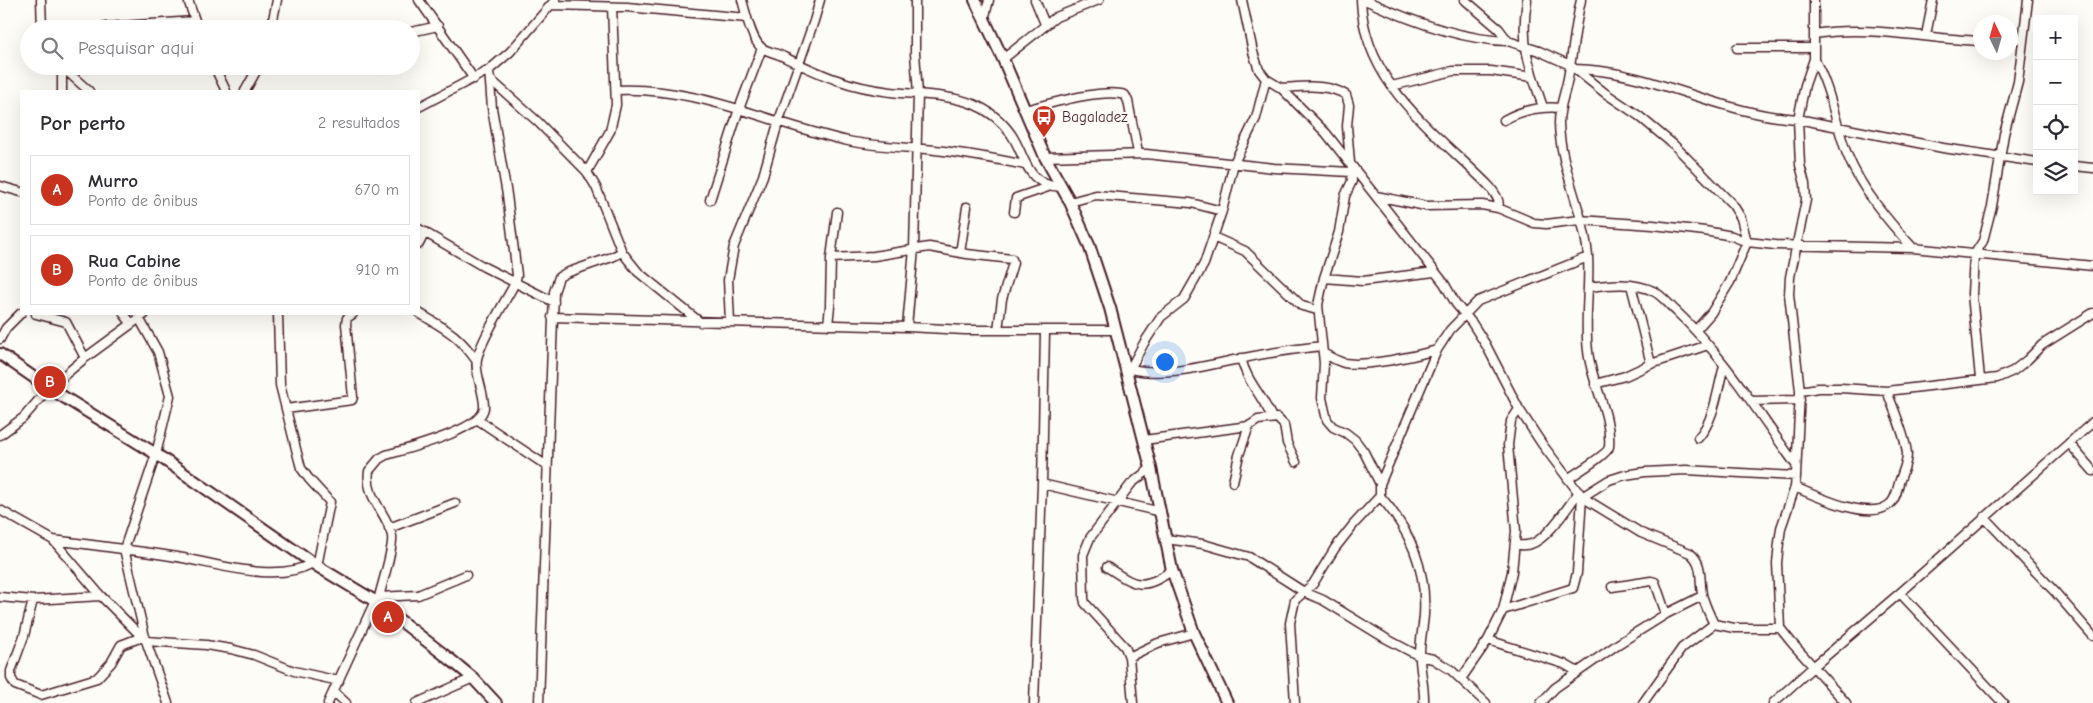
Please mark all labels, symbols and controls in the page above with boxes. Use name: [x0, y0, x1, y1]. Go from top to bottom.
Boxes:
north arrow: [1973, 15, 2018, 60]
map controls: [2033, 15, 2078, 195]
button: +: [2033, 15, 2078, 60]
search box: [20, 20, 420, 75]
icon: search: [38, 34, 66, 62]
text: Pesquisar aqui: [78, 37, 194, 59]
button: −: [2033, 60, 2078, 105]
bus stop icon: Bagaladez: [1031, 104, 1057, 138]
button: locate: [2033, 105, 2078, 150]
place label: Bagaladez: [1062, 108, 1128, 126]
text: Por perto: [40, 111, 125, 135]
text: 2 resultados: [318, 114, 400, 132]
button: layers: [2033, 150, 2078, 195]
text: Murro: [88, 170, 138, 192]
text: A: [53, 181, 61, 199]
text: 670 m: [354, 181, 399, 199]
text: Ponto de ônibus: [88, 192, 198, 210]
text: Rua Cabine: [88, 250, 181, 272]
text: B: [52, 261, 62, 279]
text: 910 m: [356, 261, 399, 279]
text: Ponto de ônibus: [88, 272, 198, 290]
your location: [1152, 349, 1178, 375]
pin: B: [34, 363, 66, 401]
pin: A: [372, 598, 404, 636]

